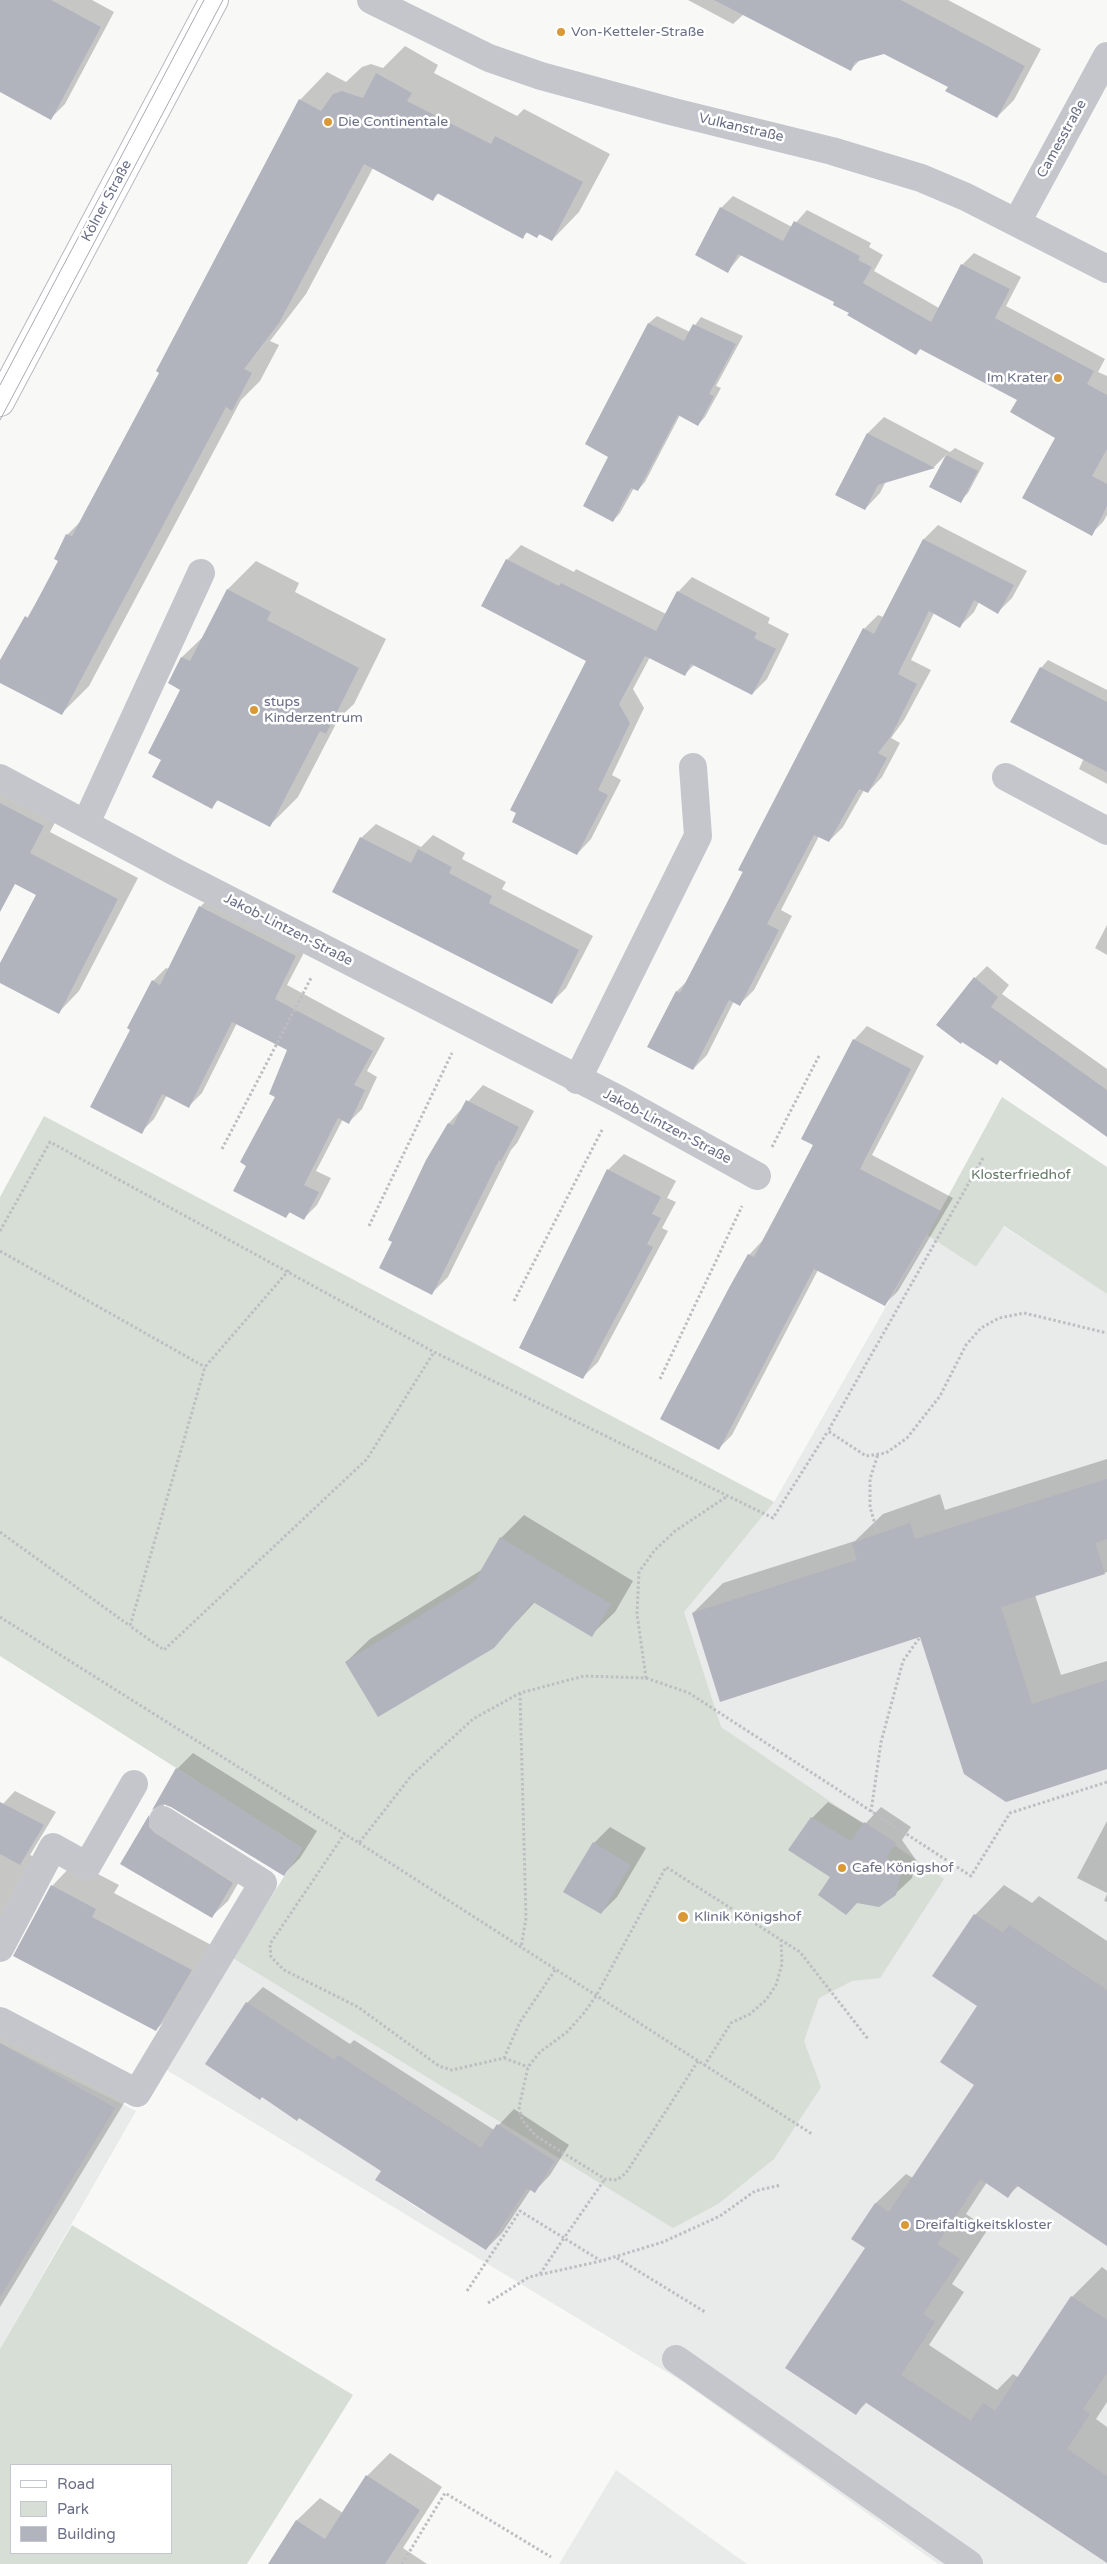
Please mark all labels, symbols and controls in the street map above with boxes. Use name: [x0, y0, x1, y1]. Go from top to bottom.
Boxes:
place label: Von-Ketteler-Straße: [571, 24, 704, 40]
marker: Von-Ketteler-Straße: [555, 26, 567, 38]
street label: Camesstraße: [1034, 97, 1090, 181]
street label: Vulkanstraße: [697, 110, 785, 146]
place label: Die Continentale: [338, 114, 448, 130]
marker: Die Continentale: [322, 116, 334, 128]
street label: Kölner Straße: [78, 157, 136, 245]
place label: Im Krater: [987, 370, 1048, 386]
marker: Im Krater: [1052, 372, 1064, 384]
place label: stups Kinderzentrum: [264, 694, 363, 726]
marker: stups Kinderzentrum: [248, 704, 260, 716]
street label: Jakob-Lintzen-Straße: [221, 890, 355, 970]
street label: Jakob-Lintzen-Straße: [600, 1086, 734, 1168]
park label: Klosterfriedhof: [971, 1167, 1071, 1183]
place label: Cafe Königshof: [852, 1860, 954, 1876]
marker: Cafe Königshof: [836, 1862, 848, 1874]
place label: Klinik Königshof: [694, 1909, 801, 1925]
marker: Klinik Königshof: [676, 1910, 690, 1924]
place label: Dreifaltigkeitskloster: [915, 2217, 1052, 2233]
marker: Dreifaltigkeitskloster: [899, 2219, 911, 2231]
legend: [10, 2464, 172, 2554]
text: Road: [57, 2475, 95, 2493]
text: Park: [57, 2500, 89, 2518]
text: Building: [57, 2525, 116, 2543]

